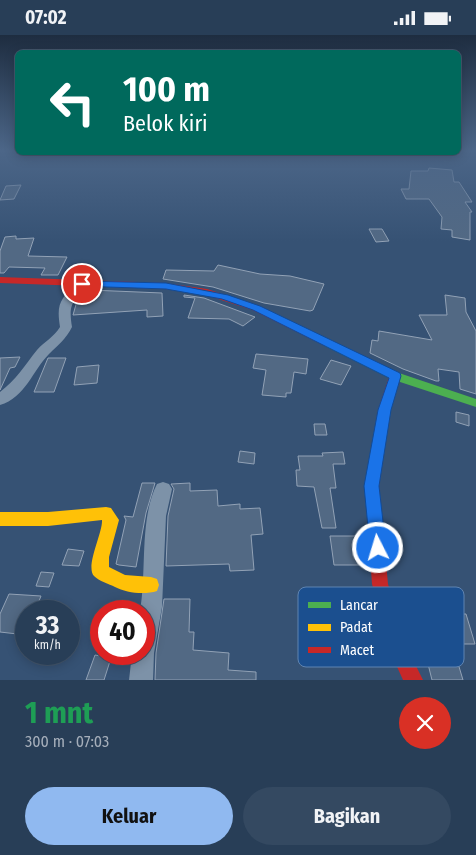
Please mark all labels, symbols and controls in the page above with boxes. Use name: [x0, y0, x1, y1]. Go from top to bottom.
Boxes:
text: 07:02: [25, 6, 66, 29]
text: 100 m: [123, 68, 210, 110]
icon: left: [40, 70, 105, 135]
text: Belok kiri: [123, 110, 208, 137]
pin: [61, 263, 103, 305]
icon: arrive: [68, 270, 96, 298]
position arrow: [351, 521, 403, 573]
legend: [298, 587, 464, 667]
text: Lancar: [340, 597, 378, 614]
speed limit sign: 40: [90, 600, 155, 665]
text: 33: [36, 611, 59, 641]
text: Padat: [340, 619, 373, 636]
text: km/h: [34, 638, 61, 652]
text: Macet: [340, 642, 374, 659]
text: 1 mnt: [25, 695, 93, 731]
button: close: [399, 697, 451, 749]
text: 300 m · 07:03: [25, 732, 109, 751]
button: Keluar: [25, 787, 233, 845]
button: Bagikan: [243, 787, 451, 845]

